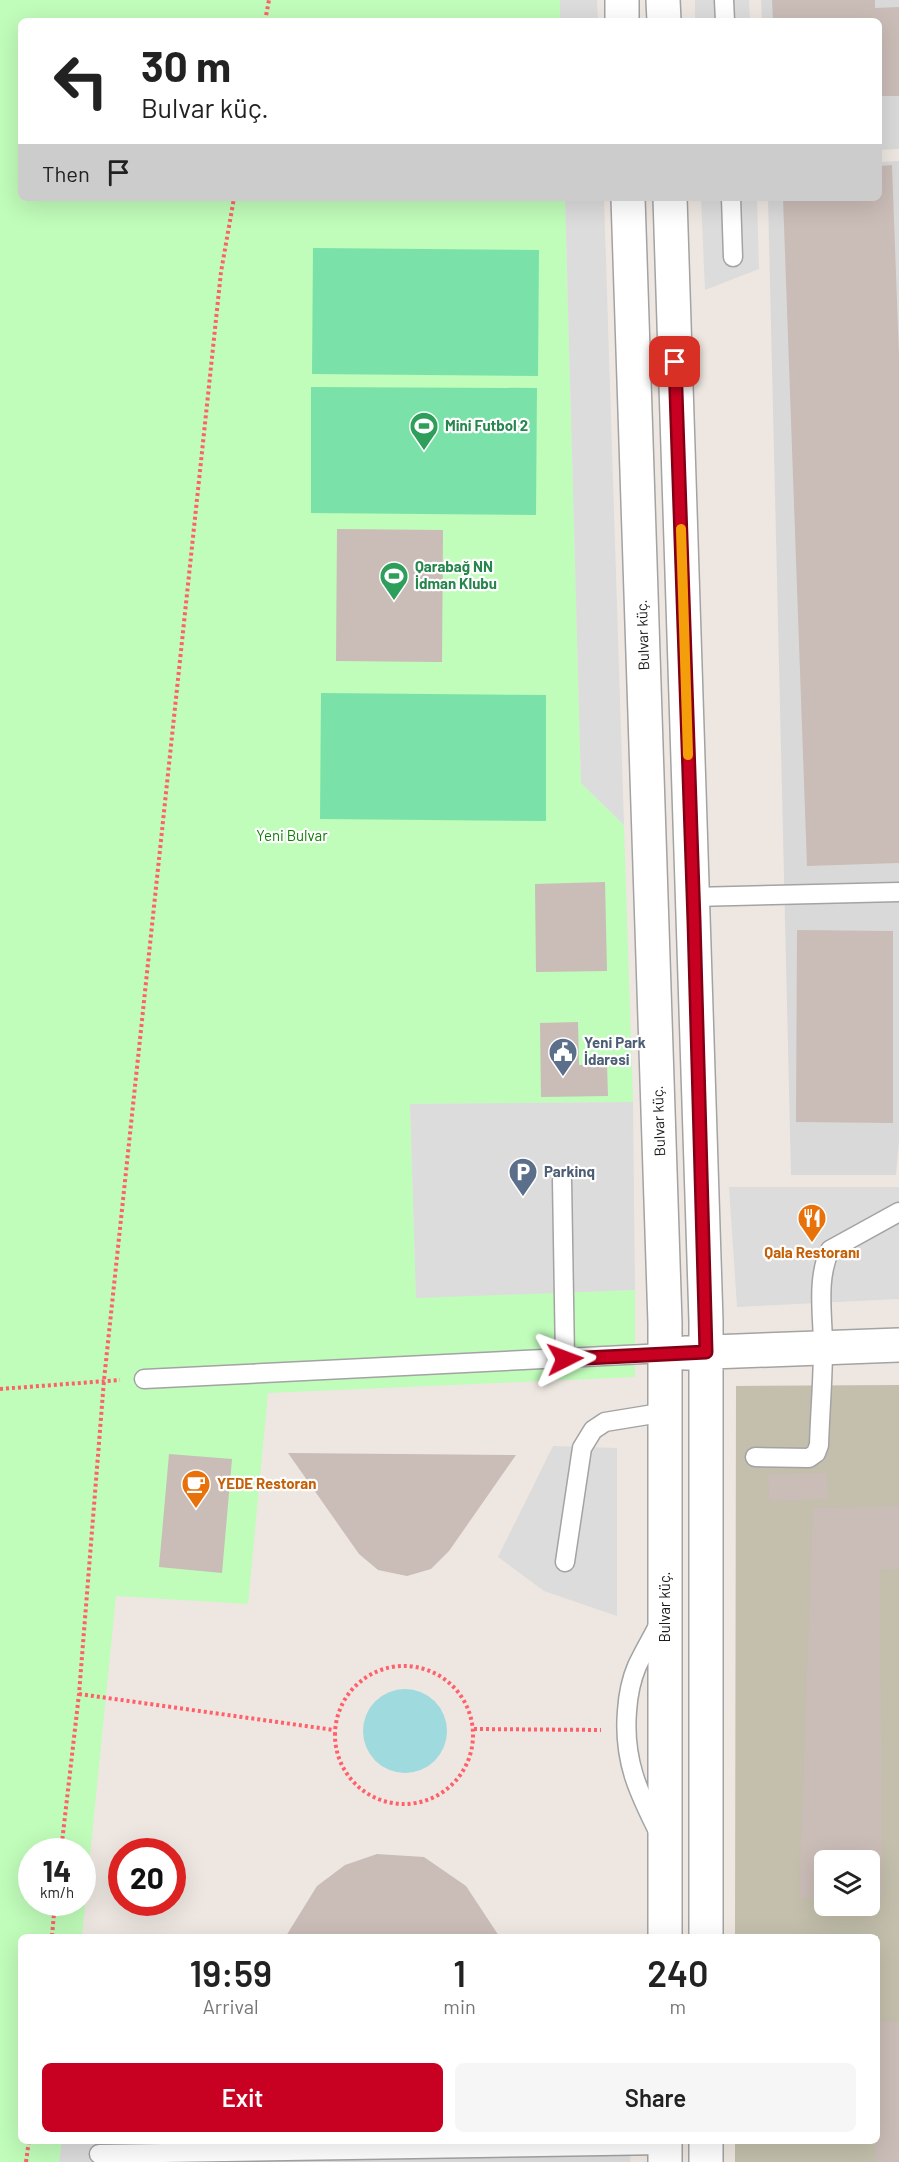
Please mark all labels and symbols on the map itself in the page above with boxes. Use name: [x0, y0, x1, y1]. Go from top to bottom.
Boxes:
pin: [649, 336, 700, 387]
sports icon: Mini Futbol 2: [408, 410, 440, 452]
place label: Mini Futbol 2: [445, 416, 528, 434]
place label: Qarabağ NN İdman Klubu: [415, 557, 497, 592]
sports icon: Qarabağ NN İdman Klubu: [378, 560, 410, 602]
street label: Bulvar küç.: [632, 599, 652, 671]
park label: Yeni Bulvar: [256, 826, 328, 844]
place label: Yeni Park İdarəsi: [584, 1033, 646, 1068]
public building icon: Yeni Park İdarəsi: [547, 1036, 579, 1078]
street label: Bulvar küç.: [648, 1085, 668, 1157]
parking icon: Parkinq: [507, 1156, 539, 1198]
place label: Parkinq: [544, 1162, 595, 1180]
restaurant icon: Qala Restoranı: [796, 1202, 828, 1244]
place label: Qala Restoranı: [764, 1243, 860, 1261]
position arrow: [533, 1327, 597, 1391]
cafe icon: YEDE Restoran: [180, 1468, 212, 1510]
place label: YEDE Restoran: [217, 1474, 316, 1492]
street label: Bulvar küç.: [655, 1572, 673, 1642]
speed limit sign: 20: [108, 1838, 186, 1916]

